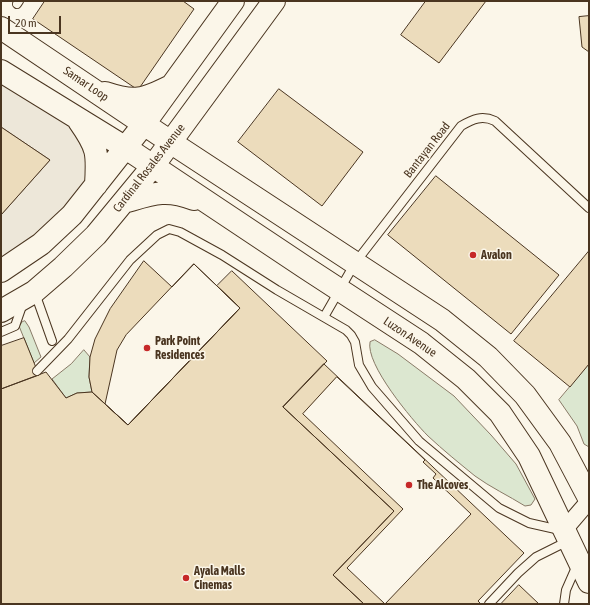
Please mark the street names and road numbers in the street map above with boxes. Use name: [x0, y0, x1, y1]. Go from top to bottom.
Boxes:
street label: Samar Loop: [61, 64, 111, 104]
street label: Bantayan Road: [401, 119, 453, 181]
street label: Cardinal Rosales Avenue: [110, 121, 188, 215]
street label: Luzon Avenue: [381, 314, 439, 360]

